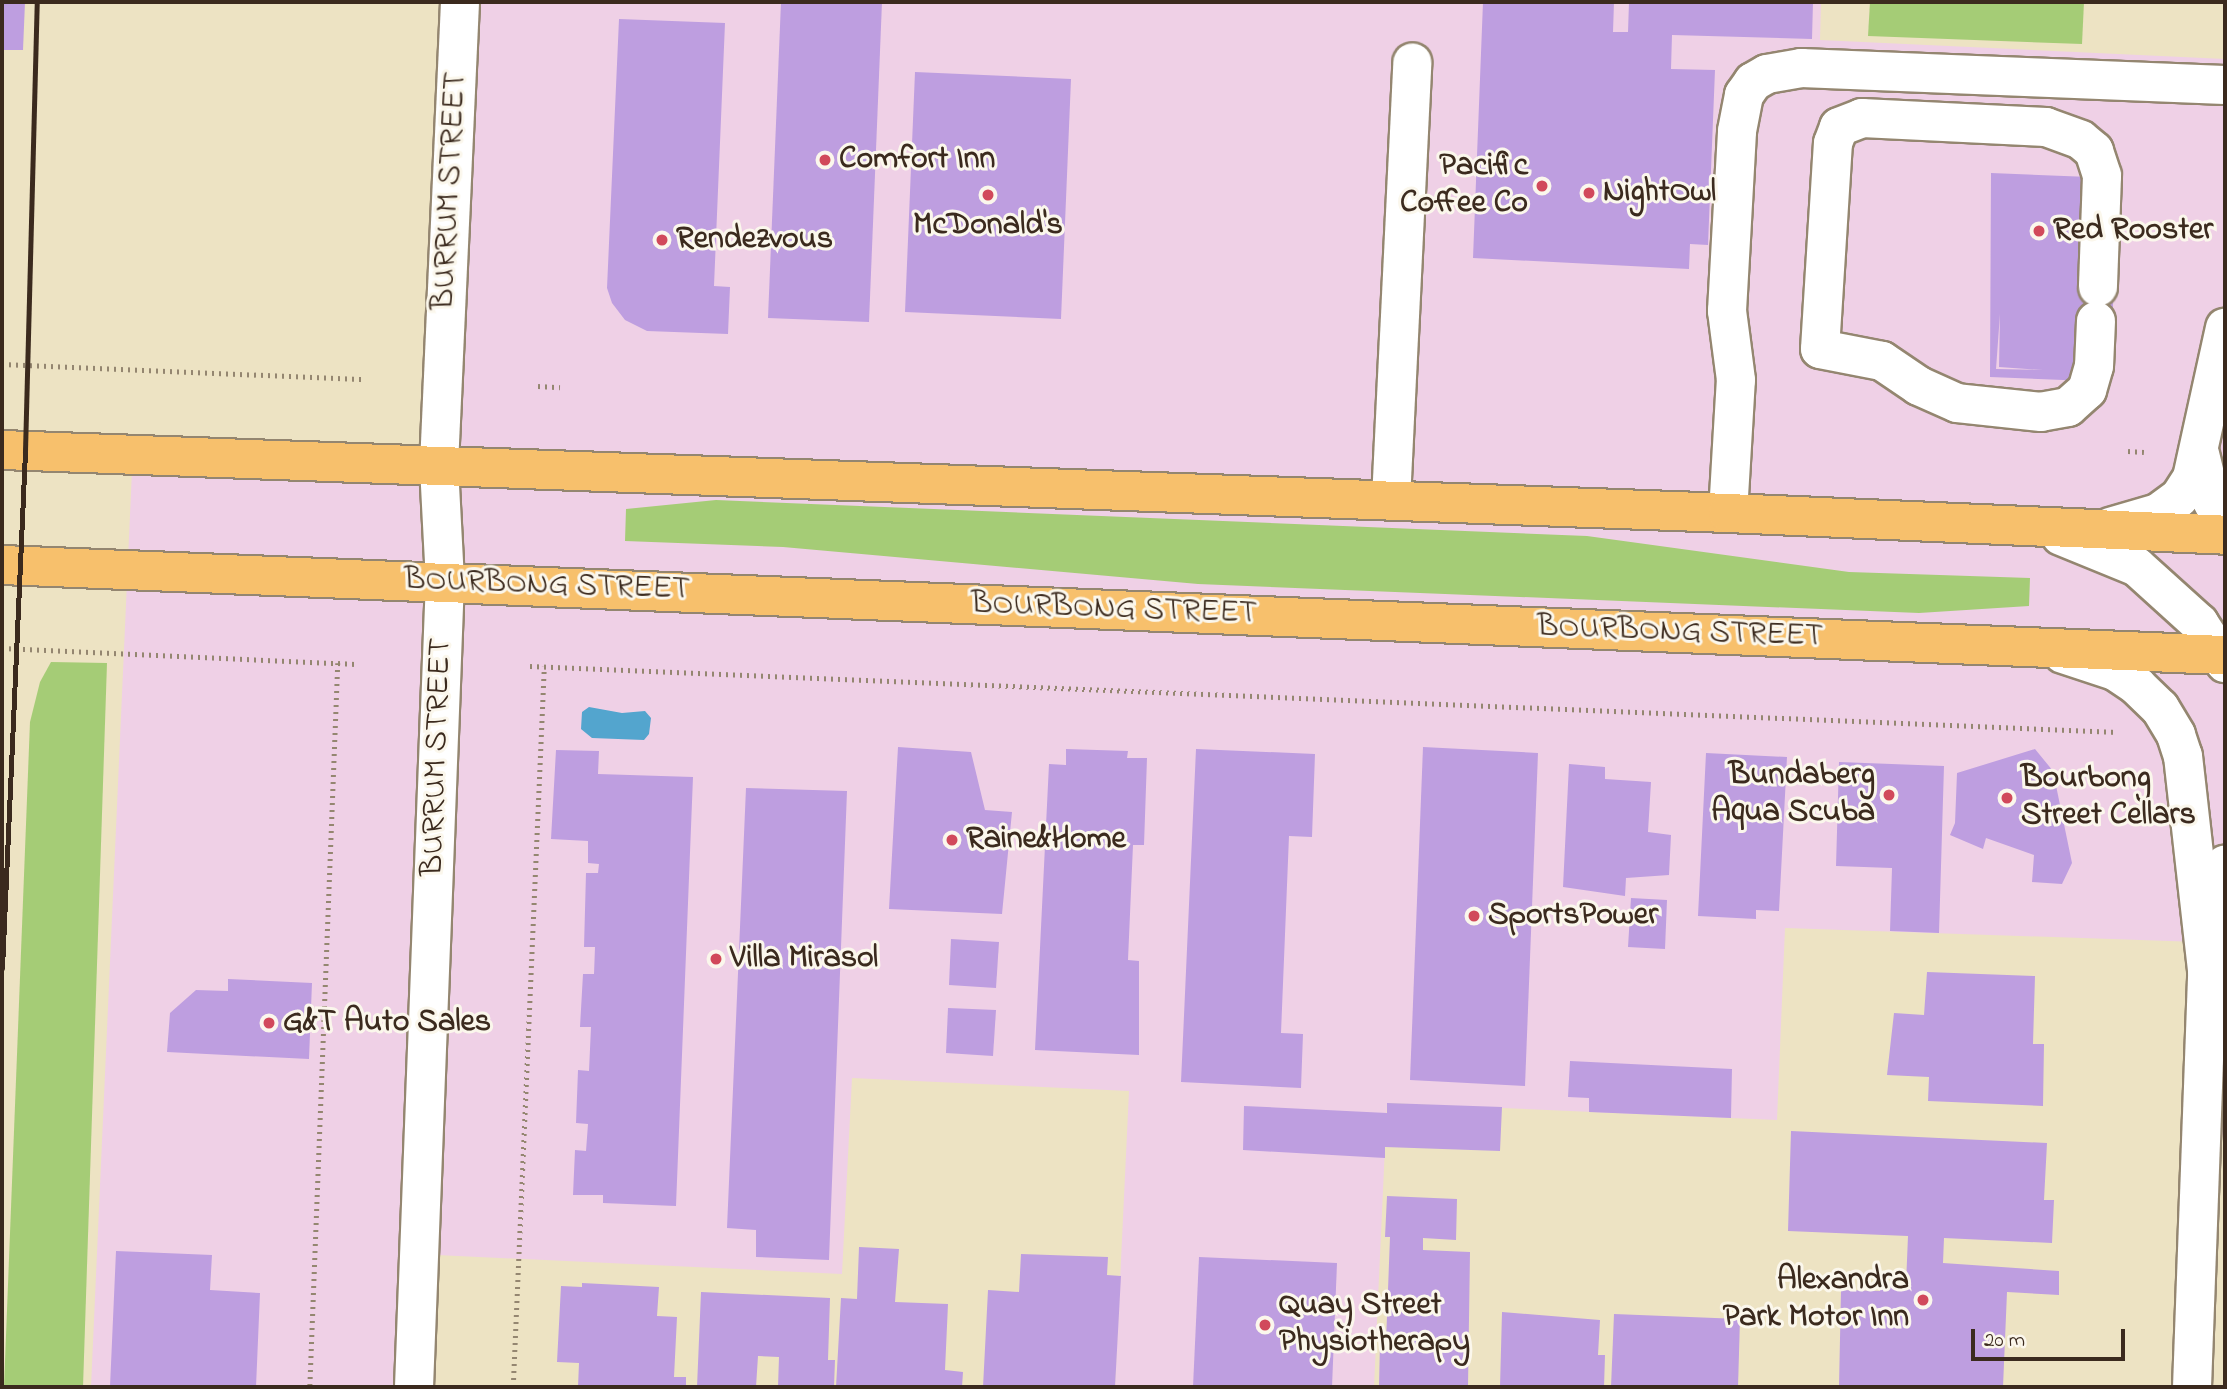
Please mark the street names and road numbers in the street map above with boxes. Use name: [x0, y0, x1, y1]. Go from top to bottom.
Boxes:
street label: BURRUM STREET: [426, 71, 476, 311]
street label: BOURBONG STREET: [403, 562, 691, 610]
street label: BOURBONG STREET: [970, 586, 1258, 634]
street label: BOURBONG STREET: [1536, 609, 1824, 657]
street label: BURRUM STREET: [415, 637, 461, 877]

